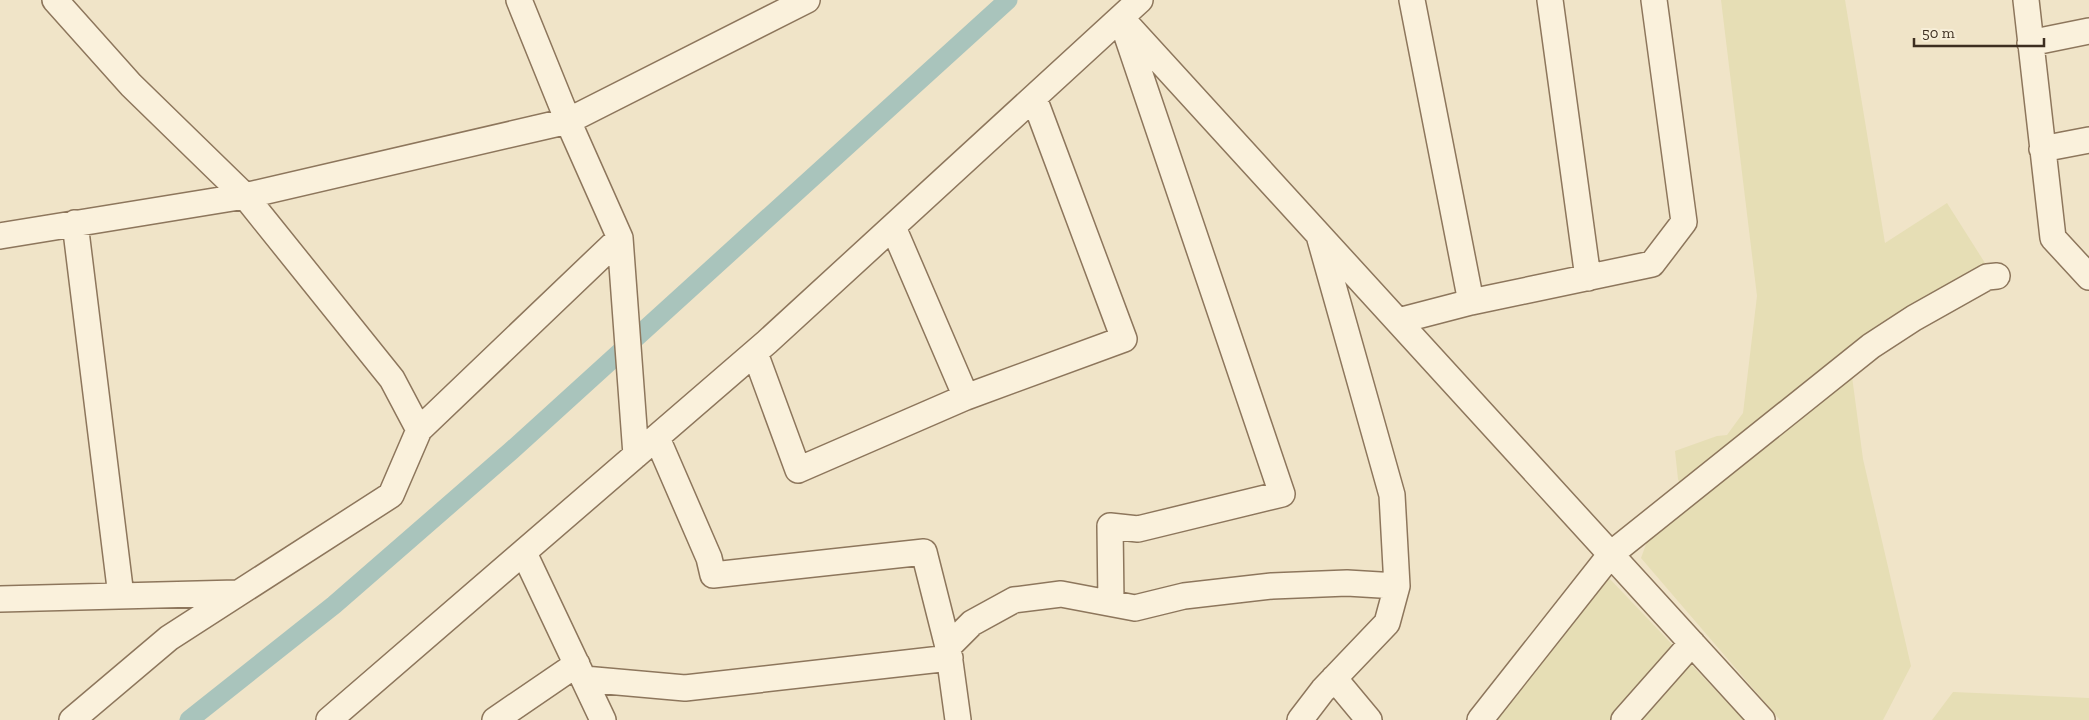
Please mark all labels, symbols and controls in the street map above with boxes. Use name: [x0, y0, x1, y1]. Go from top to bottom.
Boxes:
scale bar: [1914, 15, 2044, 47]
text: 50 m: [1922, 24, 1955, 42]

